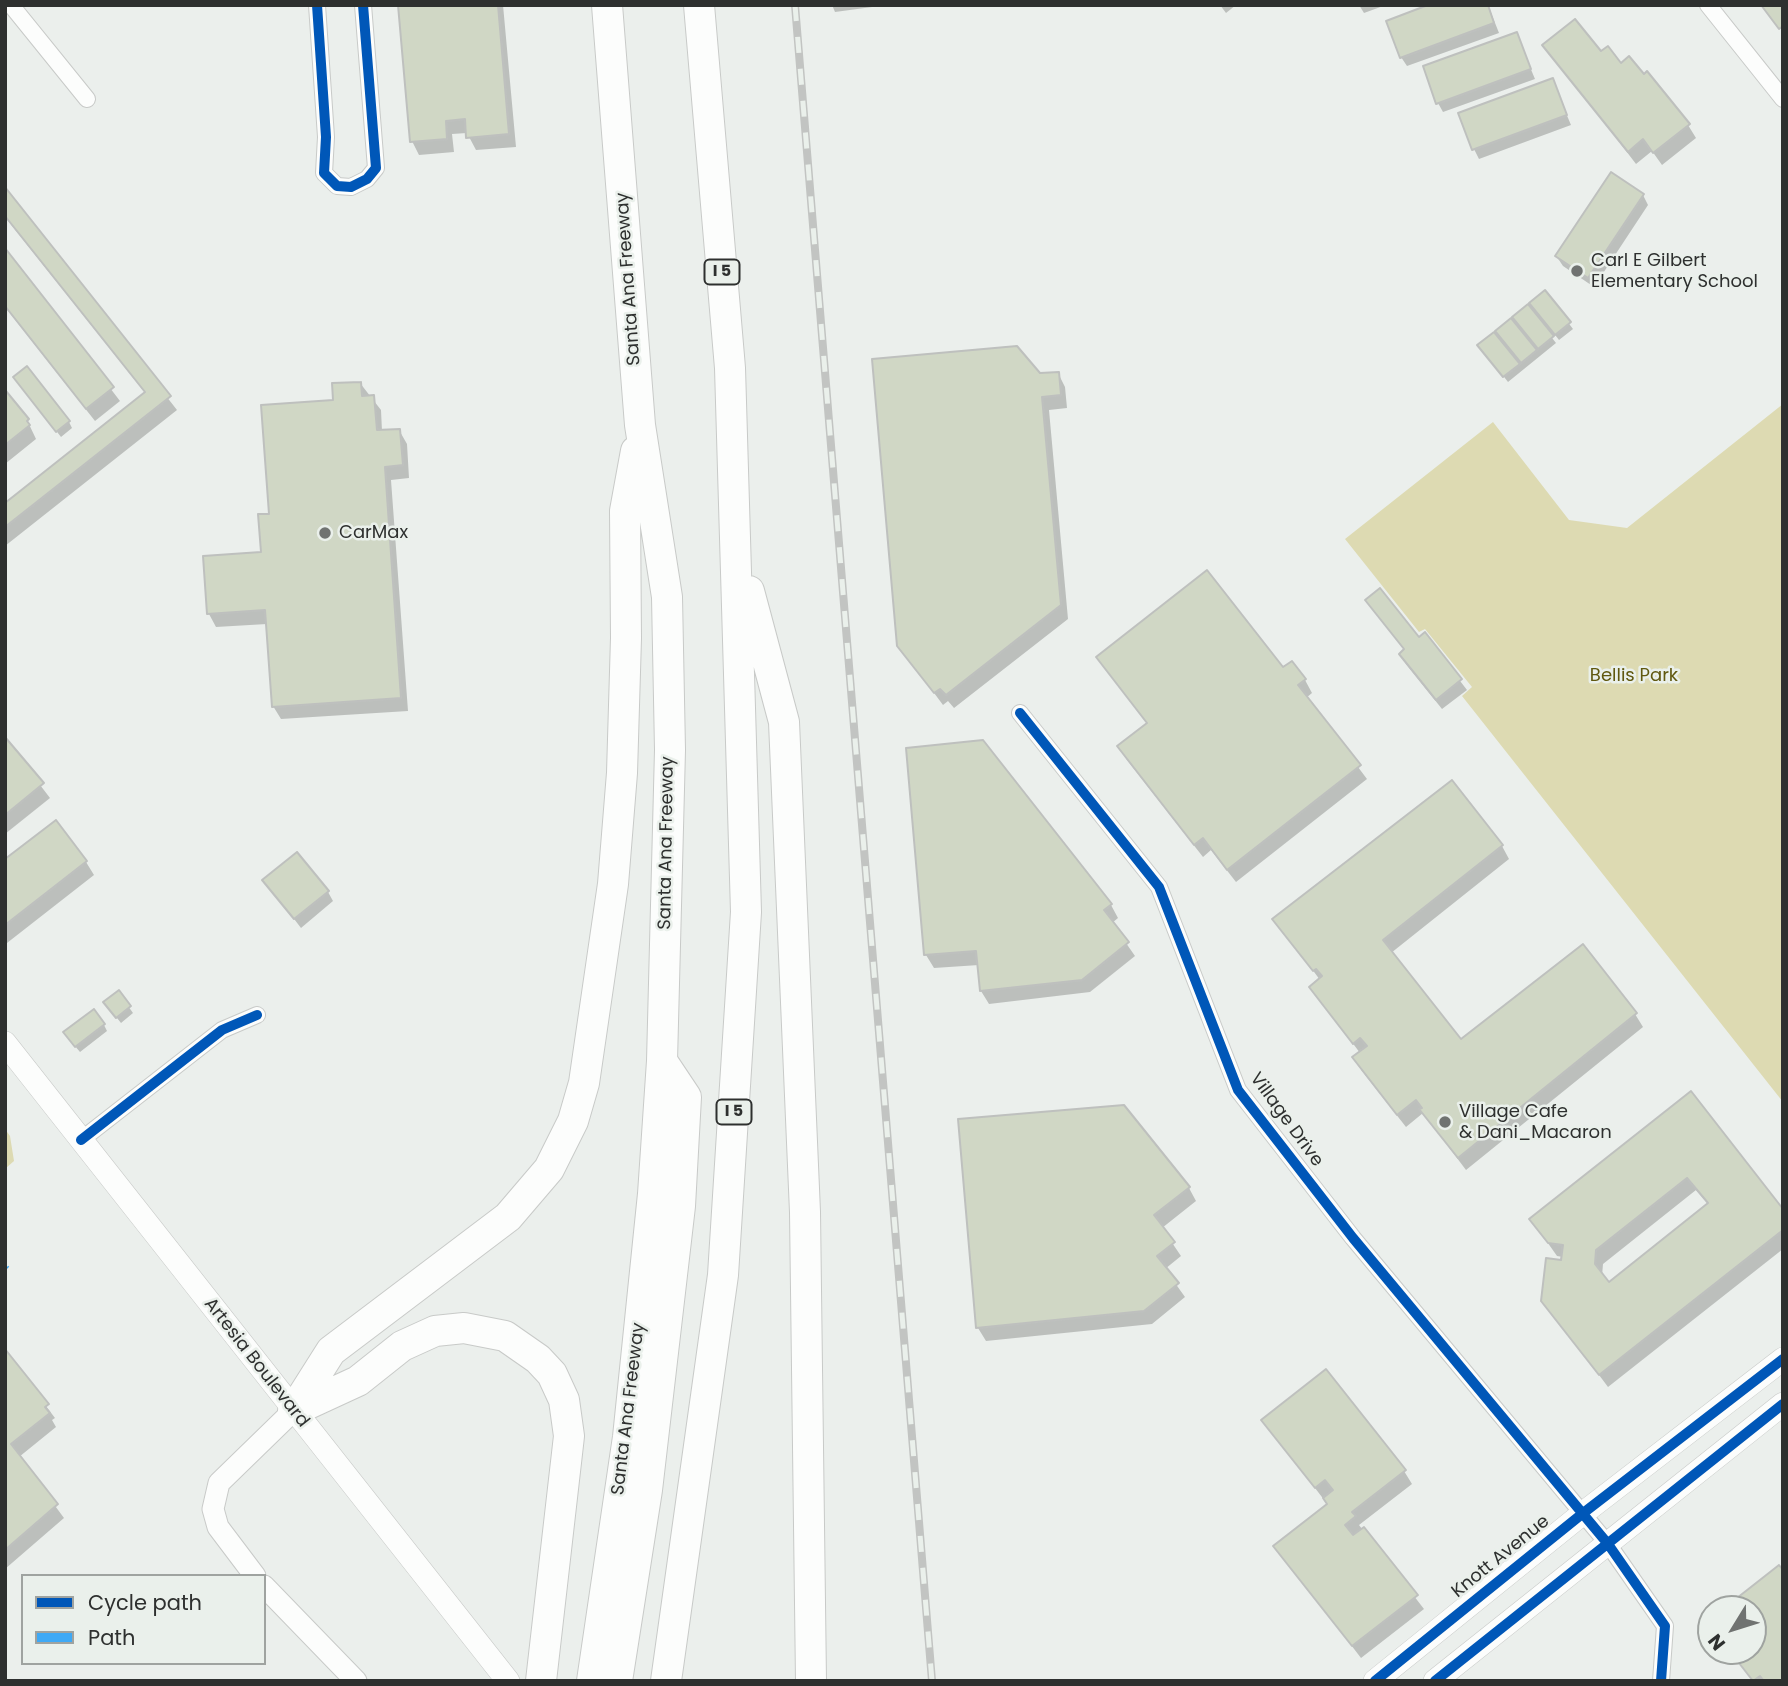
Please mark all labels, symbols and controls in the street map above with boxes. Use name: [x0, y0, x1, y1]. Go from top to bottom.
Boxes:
street label: Santa Ana Freeway: [612, 192, 646, 366]
place label: Carl E Gilbert Elementary School: [1591, 250, 1758, 292]
road number: I 5: [704, 260, 740, 284]
marker: Carl E Gilbert Elementary School: [1569, 263, 1585, 279]
place label: CarMax: [339, 522, 408, 544]
marker: CarMax: [317, 525, 333, 541]
park label: Bellis Park: [1590, 665, 1678, 687]
street label: Santa Ana Freeway: [655, 756, 679, 930]
street label: Village Drive: [1245, 1069, 1327, 1171]
road number: I 5: [716, 1100, 752, 1124]
place label: Village Cafe & Dani_Macaron: [1459, 1101, 1612, 1144]
marker: Village Cafe & Dani_Macaron: [1437, 1114, 1453, 1130]
street label: Artesia Boulevard: [199, 1294, 313, 1432]
street label: Santa Ana Freeway: [608, 1322, 650, 1496]
street label: Knott Avenue: [1448, 1511, 1554, 1603]
legend: [21, 1574, 266, 1665]
text: Cycle path: [88, 1588, 202, 1617]
north arrow: [1697, 1595, 1767, 1665]
text: Path: [88, 1623, 135, 1652]
text: N: [1702, 1628, 1732, 1656]

